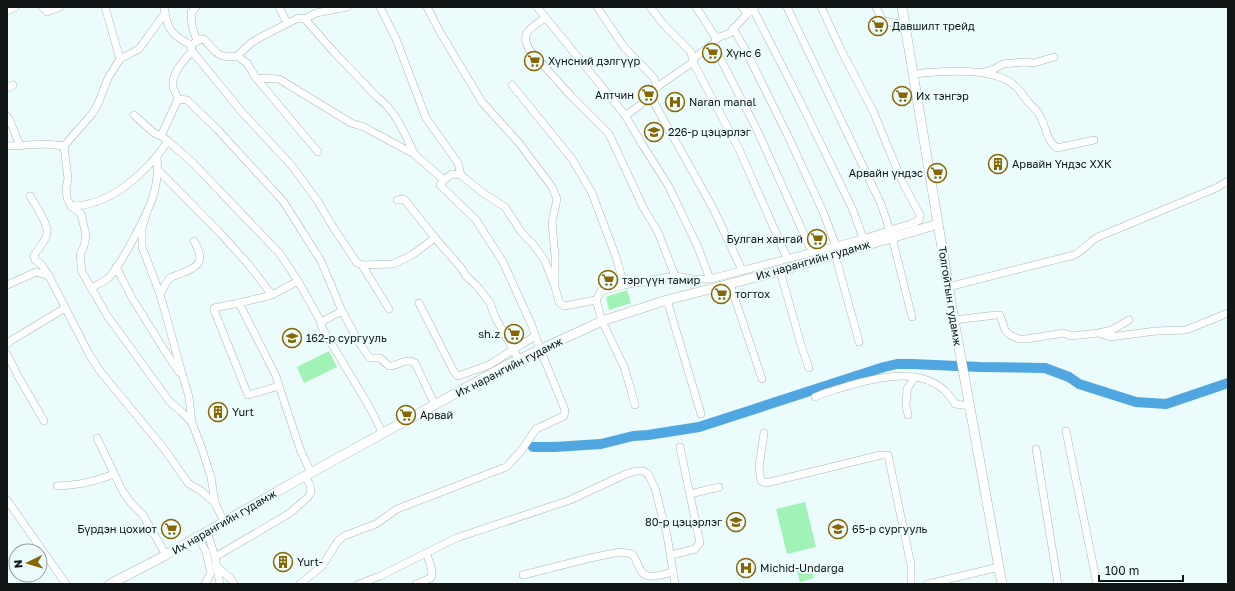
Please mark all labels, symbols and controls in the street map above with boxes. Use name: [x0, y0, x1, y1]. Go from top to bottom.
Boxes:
supermarket icon: Давшилт трейд: [867, 15, 889, 37]
place label: Давшилт трейд: [892, 19, 975, 32]
supermarket icon: Хүнс 6: [701, 42, 723, 64]
place label: Хүнс 6: [726, 46, 761, 60]
supermarket icon: Хүнсний дэлгүүр: [523, 50, 545, 72]
place label: Хүнсний дэлгүүр: [548, 54, 640, 68]
supermarket icon: Алтчин: [637, 84, 659, 106]
supermarket icon: Их тэнгэр: [891, 85, 913, 107]
place label: Алтчин: [595, 88, 634, 101]
place label: Их тэнгэр: [916, 89, 969, 102]
hospital icon: Naran manal: [664, 91, 686, 113]
place label: Naran manal: [689, 95, 756, 108]
school or university icon: 226-р цэцэрлэг: [643, 121, 665, 143]
place label: 226-р цэцэрлэг: [668, 125, 751, 138]
building icon: Арвайн Үндэс ХХК: [987, 153, 1009, 175]
place label: Арвайн Үндэс ХХК: [1012, 157, 1112, 170]
supermarket icon: Арвайн үндэс: [926, 162, 948, 184]
place label: Арвайн үндэс: [849, 166, 923, 180]
supermarket icon: Булган хангай: [806, 228, 828, 250]
place label: Булган хангай: [726, 232, 803, 245]
street label: Их нарангийн гудамж: [754, 237, 872, 282]
street label: Толгойтын гудамж: [936, 245, 965, 347]
supermarket icon: тэргүүн тамир: [597, 269, 619, 291]
place label: тэргүүн тамир: [622, 273, 700, 287]
supermarket icon: тогтох: [710, 283, 732, 305]
place label: тогтох: [735, 287, 770, 300]
supermarket icon: sh.z: [503, 323, 525, 345]
school or university icon: 162-р сургууль: [281, 327, 303, 349]
place label: sh.z: [478, 327, 500, 340]
place label: 162-р сургууль: [306, 331, 387, 344]
street label: Их нарангийн гудамж: [453, 334, 565, 399]
building icon: Yurt: [207, 401, 229, 423]
supermarket icon: Арвай: [395, 404, 417, 426]
place label: Yurt: [232, 405, 254, 418]
place label: Арвай: [420, 408, 453, 421]
street label: Их нарангийн гудамж: [169, 486, 278, 557]
school or university icon: 80-р цэцэрлэг: [725, 511, 747, 533]
place label: 80-р цэцэрлэг: [645, 515, 722, 528]
supermarket icon: Бүрдэн цохиот: [160, 518, 182, 540]
school or university icon: 65-р сургууль: [827, 518, 849, 540]
place label: Бүрдэн цохиот: [77, 522, 158, 536]
place label: 65-р сургууль: [852, 522, 928, 535]
north arrow: [8, 543, 48, 583]
building icon: Yurt-: [272, 551, 294, 573]
place label: Yurt-: [297, 555, 323, 568]
hospital icon: Michid-Undarga: [735, 557, 757, 579]
scale bar: [1099, 557, 1183, 583]
text: N: [11, 559, 24, 569]
place label: Michid-Undarga: [760, 561, 844, 574]
text: 100 m: [1105, 563, 1139, 578]

